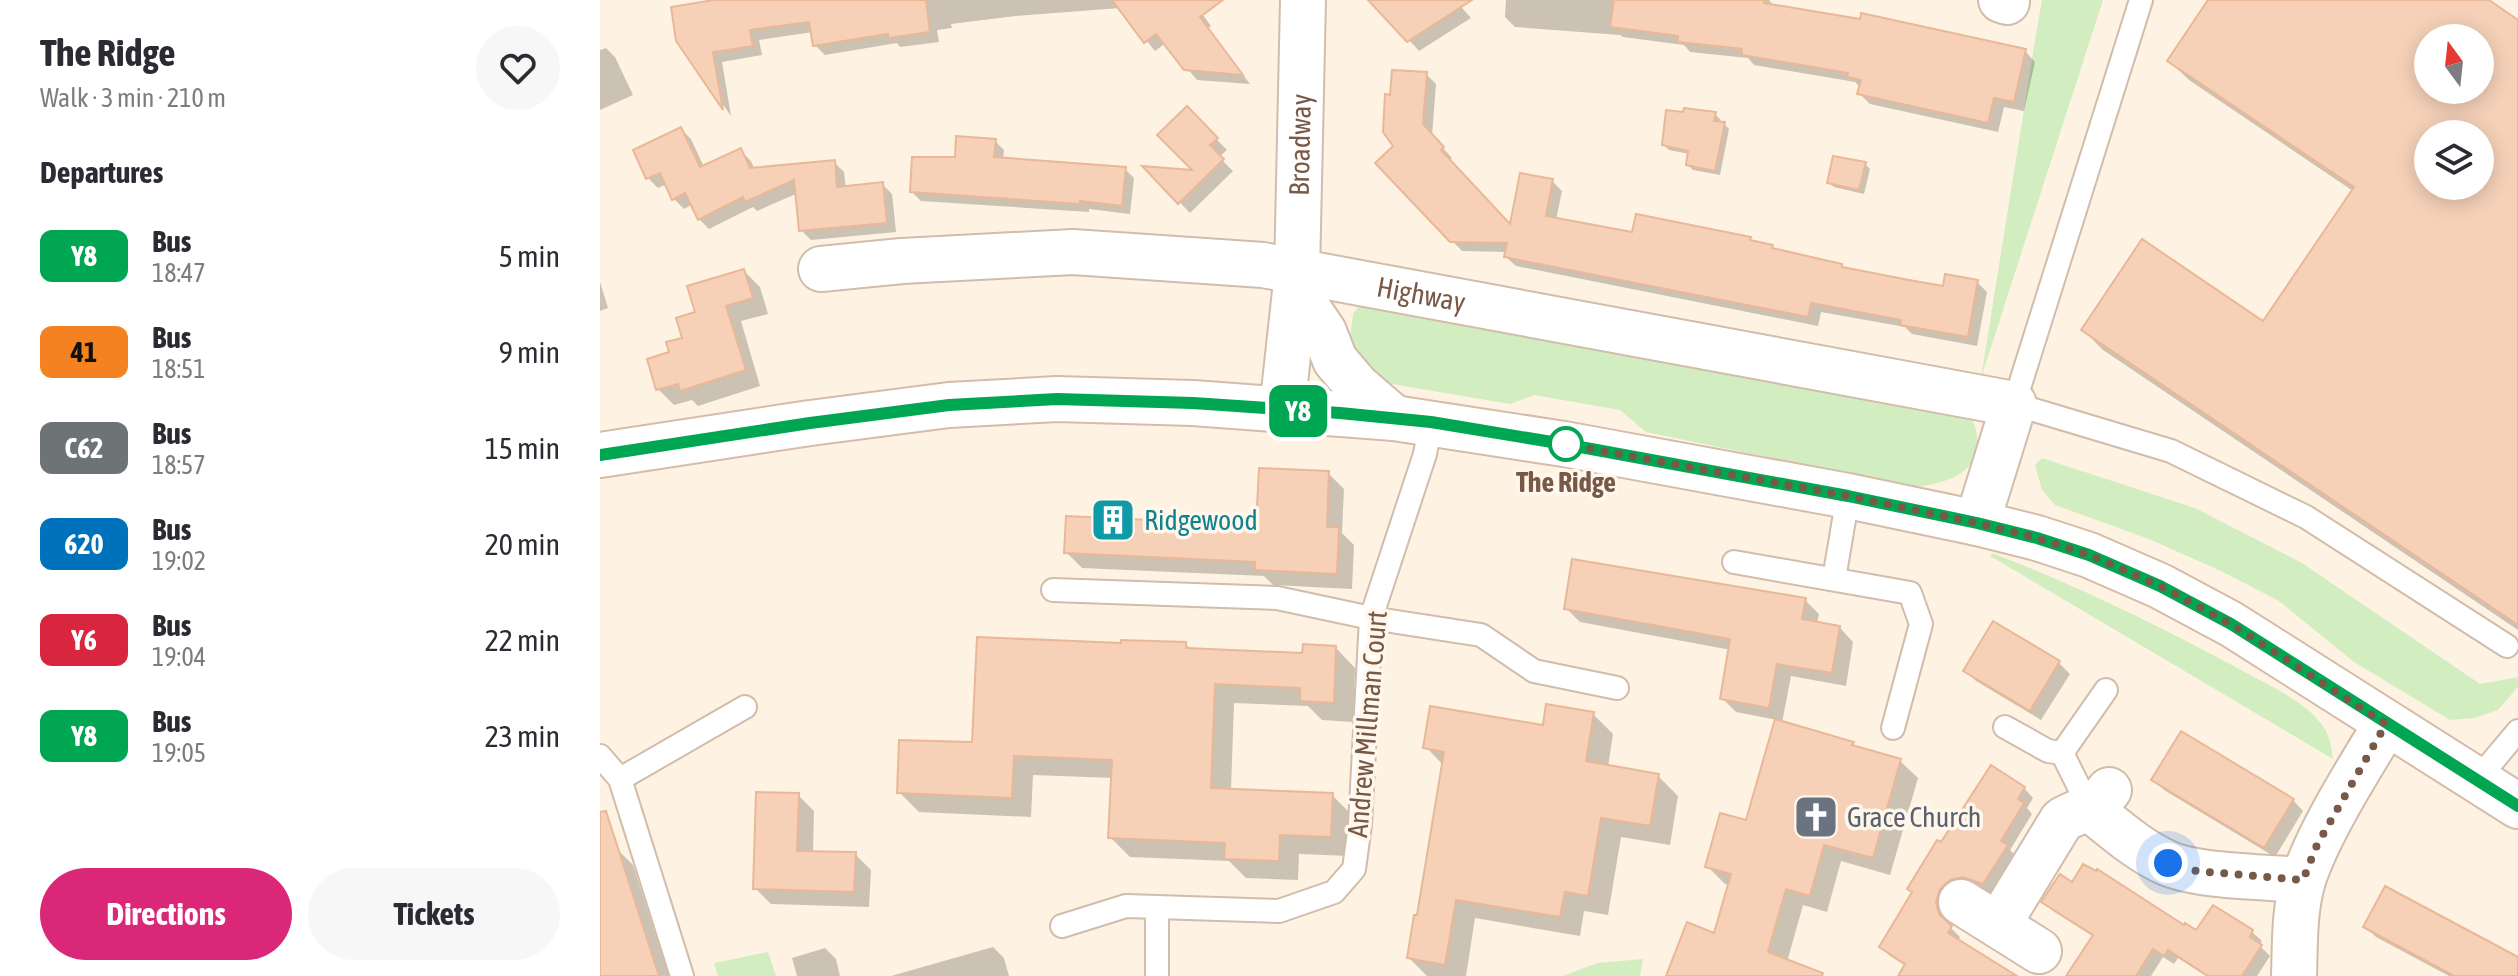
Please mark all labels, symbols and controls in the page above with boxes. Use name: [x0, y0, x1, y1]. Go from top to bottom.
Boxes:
north arrow: [2414, 24, 2494, 104]
map controls: [2414, 24, 2494, 200]
button: heart: [476, 26, 560, 110]
text: The Ridge: [40, 31, 175, 74]
text: Walk · 3 min · 210 m: [40, 83, 226, 113]
street label: Broadway: [1283, 93, 1317, 196]
button: layers: [2414, 120, 2494, 200]
text: Departures: [40, 155, 163, 189]
text: Bus: [152, 224, 191, 258]
text: 5 min: [499, 239, 560, 273]
text: Y8: [71, 240, 97, 272]
text: 18:47: [152, 258, 206, 288]
street label: Highway: [1374, 270, 1468, 318]
text: Bus: [152, 320, 191, 354]
text: 9 min: [499, 335, 560, 369]
text: 41: [71, 336, 97, 368]
text: 18:51: [152, 354, 206, 384]
line badge: Y8: [1262, 385, 1334, 437]
text: Y8: [1285, 395, 1311, 427]
text: Bus: [152, 416, 191, 450]
marker: The Ridge: [1549, 427, 1583, 461]
text: 15 min: [485, 431, 560, 465]
text: C62: [65, 432, 103, 464]
text: 18:57: [152, 450, 206, 480]
place label: The Ridge: [1516, 466, 1616, 498]
building icon: Ridgewood: [1089, 496, 1137, 544]
place label: Ridgewood: [1144, 504, 1258, 536]
text: Bus: [152, 512, 191, 546]
text: 20 min: [485, 527, 560, 561]
text: 620: [64, 528, 104, 560]
text: 19:02: [152, 546, 206, 576]
text: Bus: [152, 608, 191, 642]
street label: Andrew Millman Court: [1341, 609, 1393, 839]
text: 22 min: [485, 623, 560, 657]
text: Y6: [71, 624, 97, 656]
text: 19:04: [152, 642, 206, 672]
text: Bus: [152, 704, 191, 738]
text: 23 min: [485, 719, 560, 753]
text: Y8: [71, 720, 97, 752]
text: 19:05: [152, 738, 206, 768]
church icon: Grace Church: [1792, 793, 1840, 841]
place label: Grace Church: [1847, 801, 1981, 833]
your location: [2148, 843, 2188, 883]
button: Directions: [40, 868, 292, 960]
button: Tickets: [308, 868, 560, 960]

